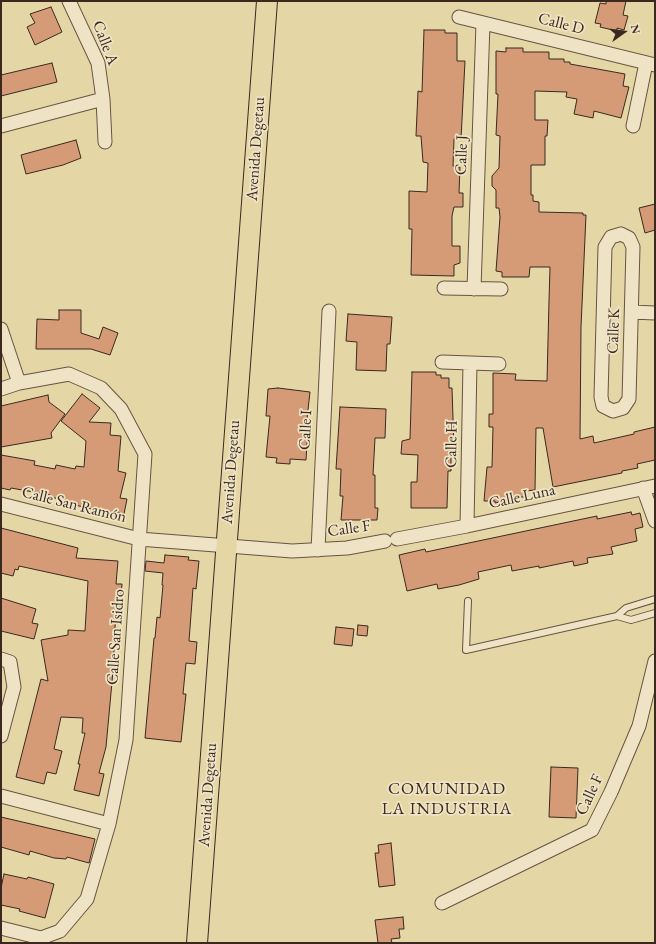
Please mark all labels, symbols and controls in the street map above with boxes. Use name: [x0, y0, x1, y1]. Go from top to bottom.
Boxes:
street label: Calle D: [536, 9, 586, 39]
north arrow: [604, 12, 644, 52]
street label: Calle A: [88, 18, 122, 68]
text: N: [628, 23, 644, 35]
street label: Avenida Degetau: [243, 96, 269, 202]
street label: Calle J: [452, 135, 472, 175]
street label: Calle K: [604, 308, 624, 354]
street label: Calle I: [295, 409, 317, 451]
street label: Avenida Degetau: [218, 419, 244, 525]
street label: Calle H: [442, 420, 462, 468]
street label: Calle Luna: [487, 481, 557, 513]
street label: Calle San Ramón: [20, 483, 128, 527]
street label: Calle F: [326, 516, 372, 542]
street label: Calle San Isidro: [103, 588, 129, 686]
street label: Avenida Degetau: [195, 742, 221, 848]
street label: Calle F: [572, 771, 608, 819]
district label: COMUNIDAD LA INDUSTRIA: [382, 779, 512, 819]

